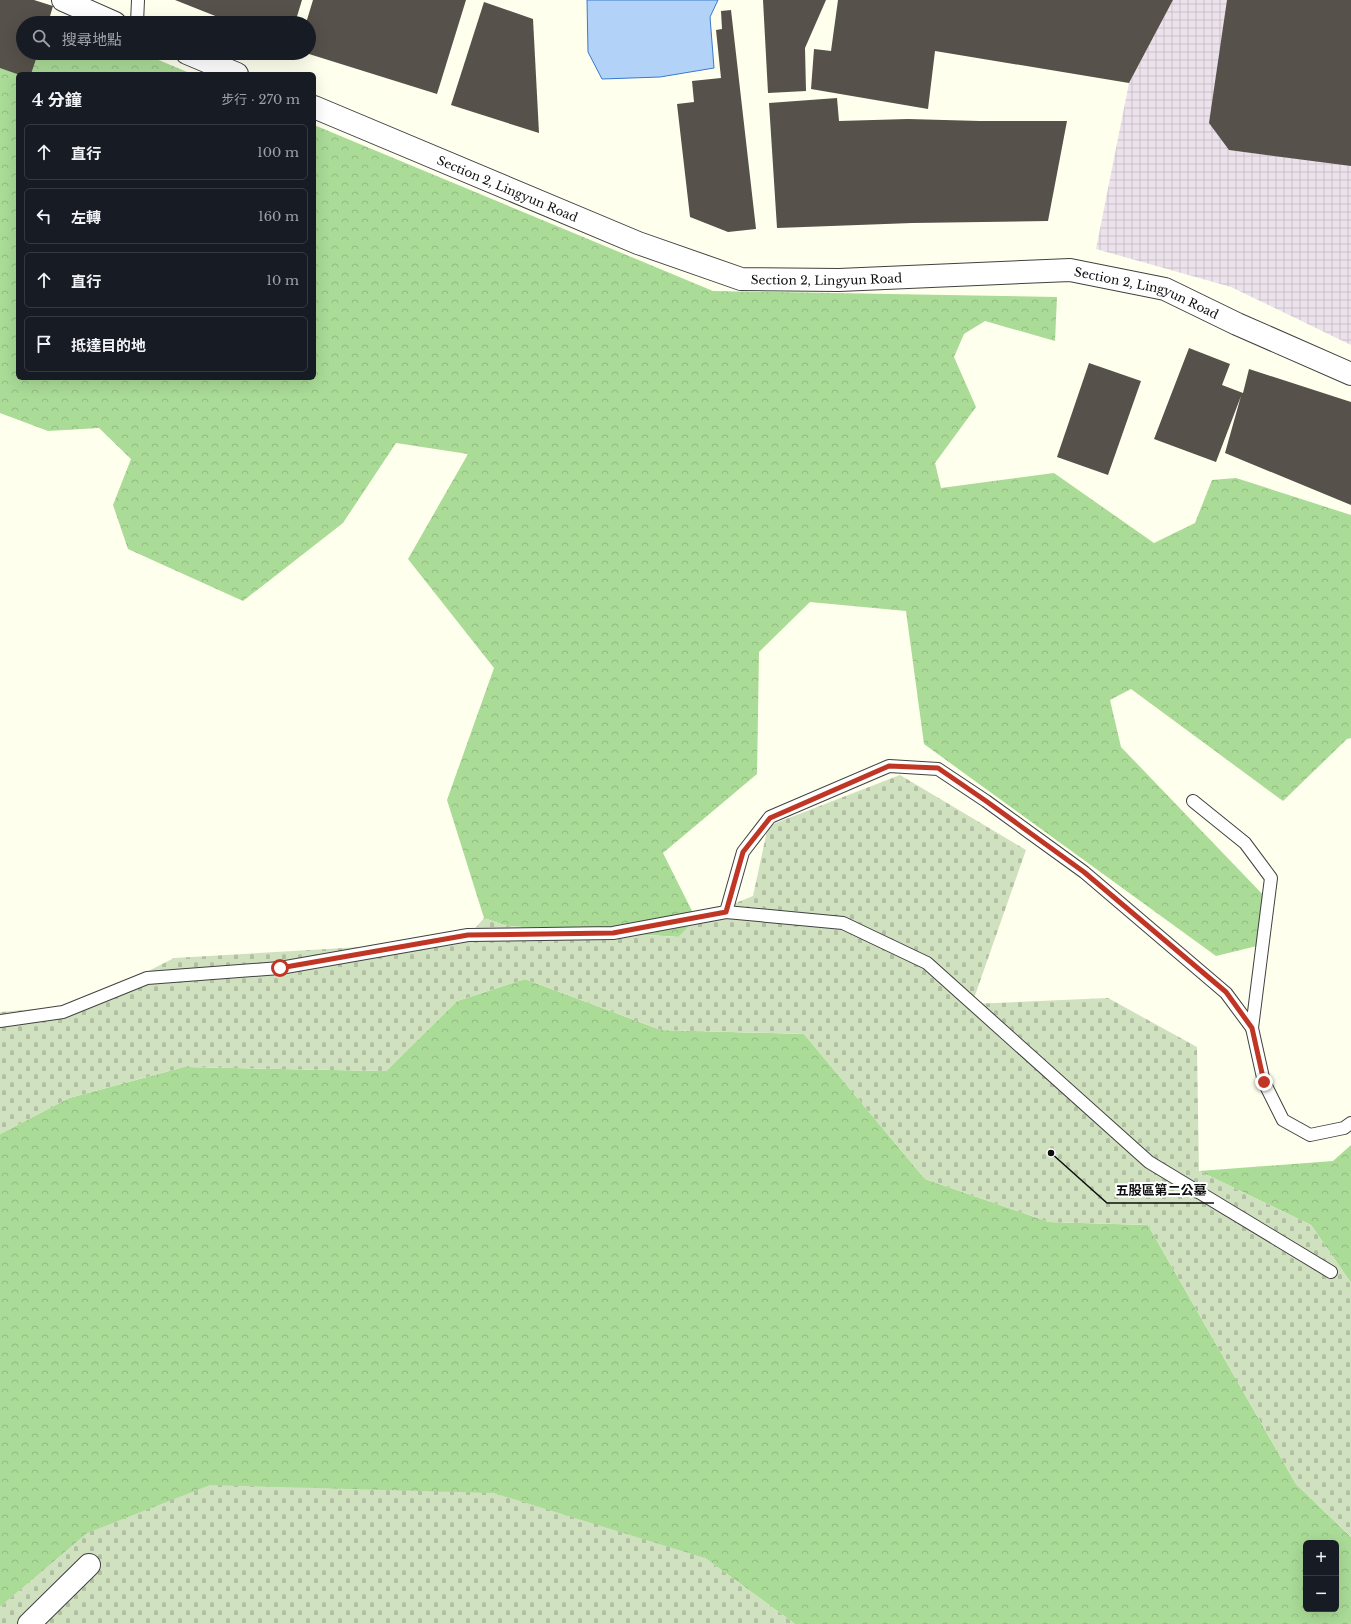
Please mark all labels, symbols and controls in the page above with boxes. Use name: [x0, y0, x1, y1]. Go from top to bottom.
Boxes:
search box: [16, 16, 316, 60]
icon: search: [30, 27, 52, 49]
text: 搜尋地點: [62, 30, 122, 49]
text: 4 分鐘: [32, 90, 82, 111]
text: 步行 · 270 m: [221, 91, 300, 108]
icon: ahead: [33, 141, 55, 163]
text: 直行: [71, 144, 101, 163]
text: 100 m: [257, 144, 299, 161]
street label: Section 2, Lingyun Road: [435, 152, 580, 224]
icon: left: [33, 205, 55, 227]
text: 左轉: [71, 208, 101, 227]
text: 160 m: [258, 208, 299, 225]
street label: Section 2, Lingyun Road: [1073, 264, 1221, 322]
icon: ahead: [33, 269, 55, 291]
street label: Section 2, Lingyun Road: [751, 270, 902, 288]
text: 直行: [71, 272, 101, 291]
text: 10 m: [266, 272, 299, 289]
icon: arrive: [33, 333, 55, 355]
text: 抵達目的地: [71, 336, 146, 355]
route start: [271, 959, 289, 977]
route end: [1255, 1073, 1273, 1091]
callout: 五股區第二公墓: [1107, 1178, 1214, 1203]
text: 五股區第二公墓: [1115, 1182, 1207, 1199]
map controls: [1303, 1540, 1339, 1612]
button: +: [1303, 1540, 1339, 1576]
button: −: [1303, 1576, 1339, 1612]

